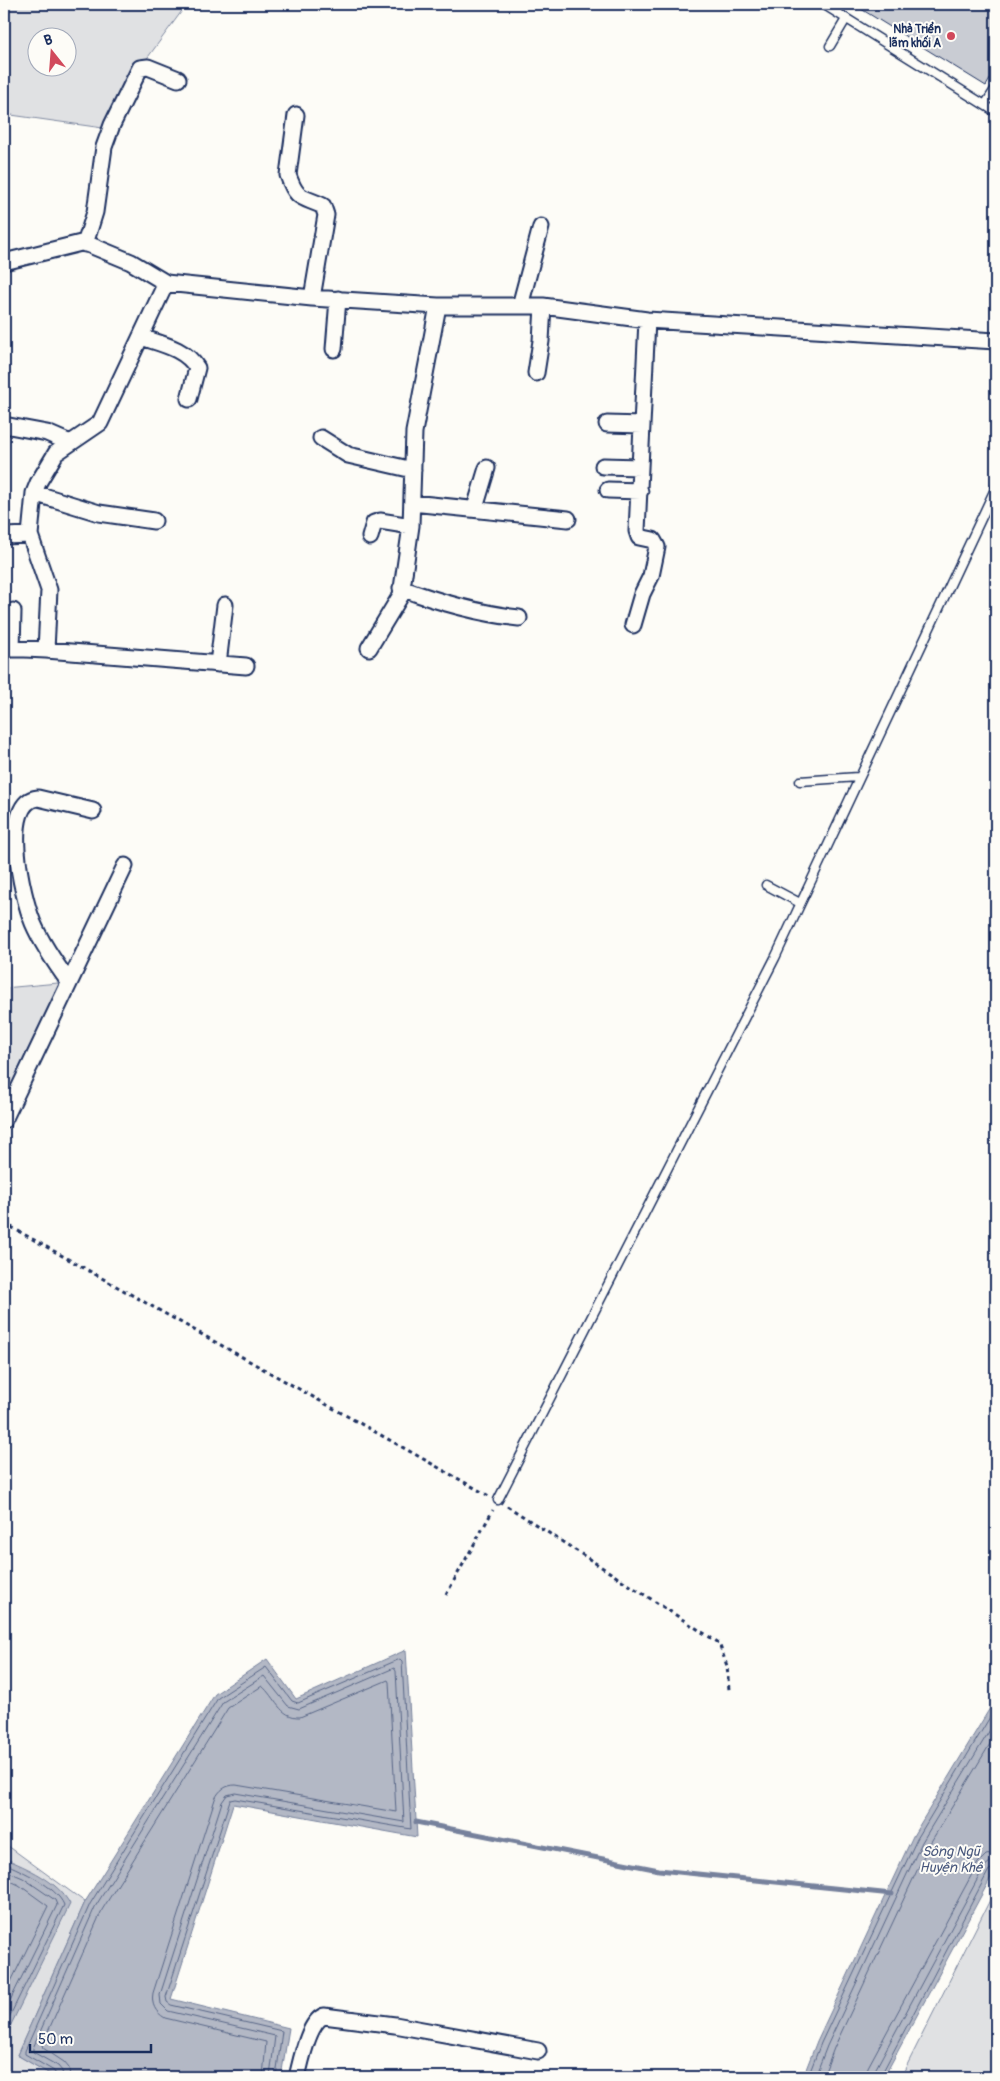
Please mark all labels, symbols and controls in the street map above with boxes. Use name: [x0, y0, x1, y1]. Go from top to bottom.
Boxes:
place label: Nhà Triển lãm khối A: [889, 21, 941, 51]
north arrow: [28, 28, 78, 78]
marker: Nhà Triển lãm khối A: [945, 30, 957, 42]
text: B: [42, 31, 55, 49]
water label: Sông Ngũ Huyện Khê: [920, 1843, 984, 1876]
scale bar: [30, 2021, 151, 2053]
text: 50 m: [38, 2030, 73, 2049]

